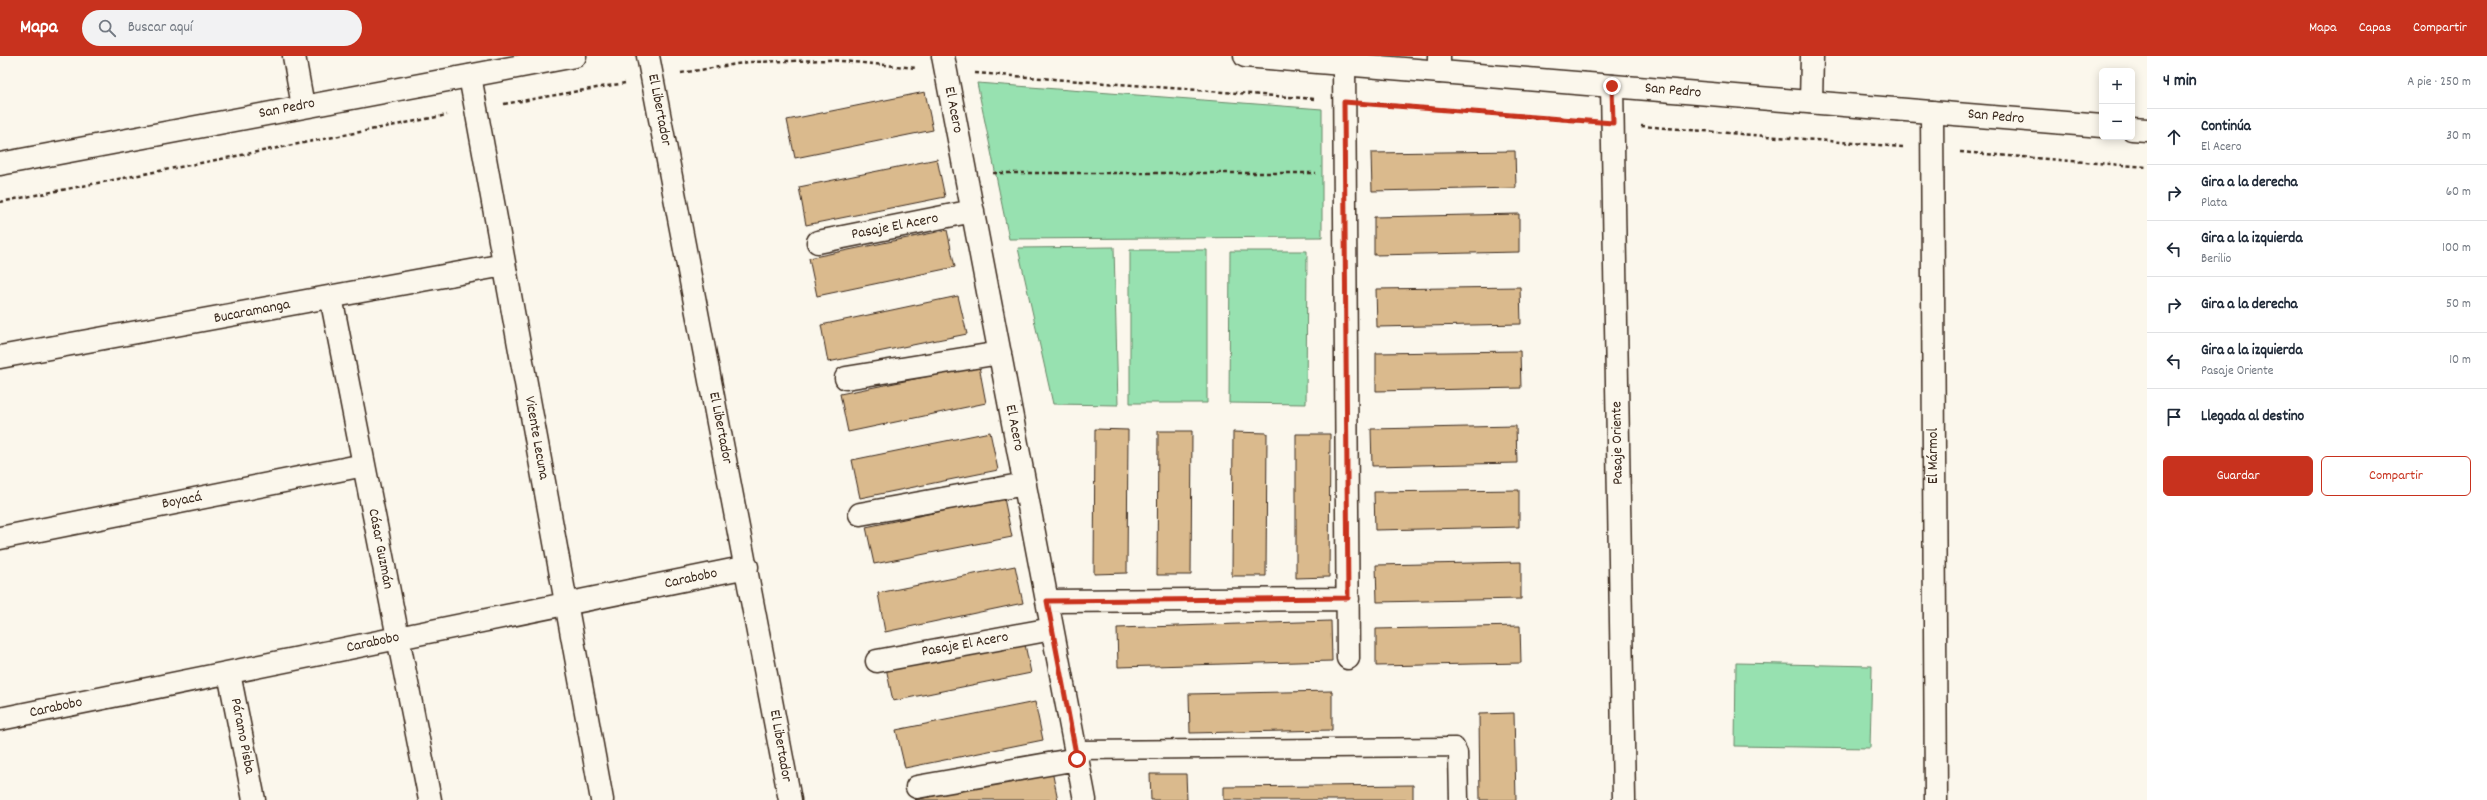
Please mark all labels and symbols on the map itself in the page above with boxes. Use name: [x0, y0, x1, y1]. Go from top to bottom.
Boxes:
street label: El Libertador: [641, 72, 677, 148]
route end: [1603, 77, 1621, 95]
street label: San Pedro: [1644, 78, 1703, 104]
street label: El Acero: [938, 85, 968, 135]
street label: San Pedro: [257, 93, 317, 125]
street label: San Pedro: [1967, 104, 2026, 130]
street label: Pasaje El Acero: [850, 208, 941, 246]
street label: Bucaramanga: [212, 294, 293, 330]
street label: El Libertador: [702, 390, 738, 466]
street label: Vicente Lecuna: [518, 395, 554, 482]
street label: Pasaje Oriente: [1606, 401, 1630, 485]
street label: El Acero: [999, 403, 1029, 453]
street label: El Mármol: [1923, 427, 1945, 484]
street label: Boyacá: [160, 486, 204, 516]
street label: Cásar Guzmán: [361, 507, 399, 591]
street label: Carabobo: [663, 563, 720, 595]
street label: Pasaje El Acero: [920, 626, 1011, 663]
street label: Carabobo: [345, 627, 402, 659]
street label: Carabobo: [28, 692, 85, 724]
street label: Páramo Pisba: [224, 696, 260, 777]
street label: El Libertador: [763, 708, 797, 784]
route start: [1068, 750, 1086, 768]

